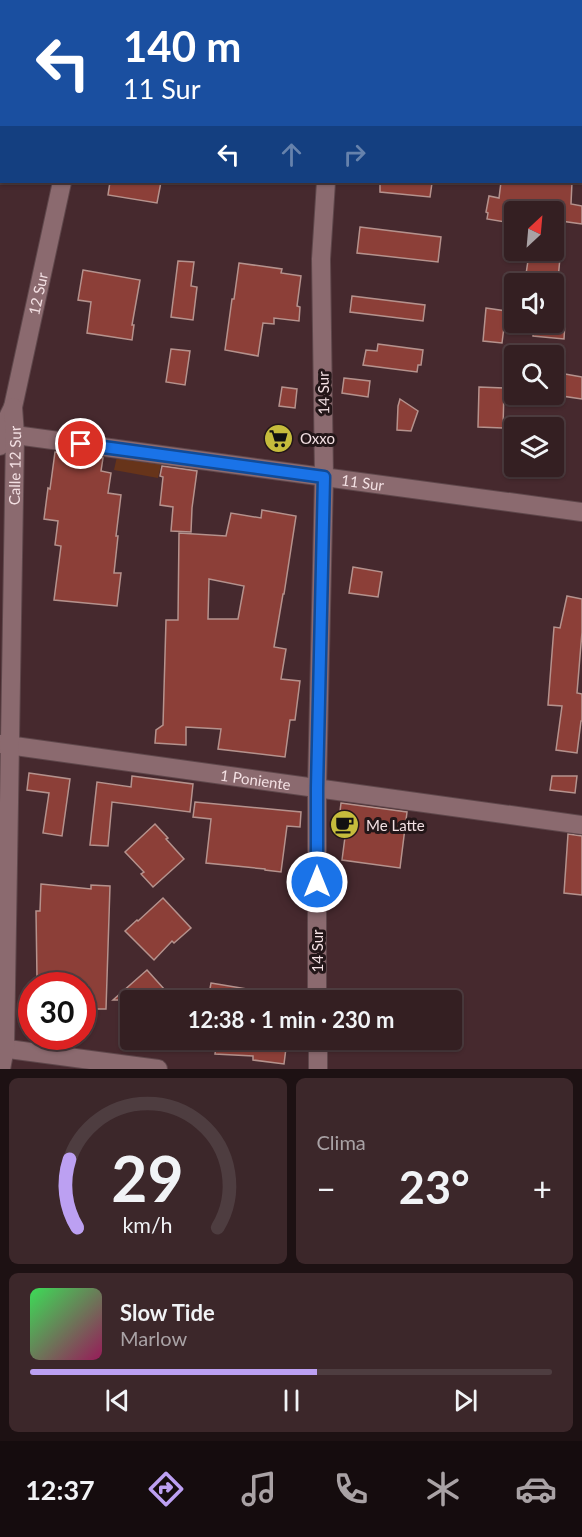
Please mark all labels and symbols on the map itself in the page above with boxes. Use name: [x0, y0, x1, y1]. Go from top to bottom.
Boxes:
north arrow: [504, 201, 564, 261]
street label: 12 Sur: [24, 270, 51, 317]
street label: 14 Sur: [314, 371, 332, 415]
pin: [55, 418, 106, 469]
supermarket icon: Oxxo: [263, 422, 295, 454]
street label: Calle 12 Sur: [5, 425, 24, 505]
place label: Oxxo: [300, 429, 335, 447]
street label: 11 Sur: [340, 470, 386, 494]
street label: 1 Poniente: [219, 766, 292, 793]
cafe icon: Me Latte: [329, 809, 361, 841]
place label: Me Latte: [366, 816, 425, 834]
position arrow: [285, 850, 349, 914]
street label: 14 Sur: [308, 929, 326, 973]
speed limit sign: 30: [18, 972, 96, 1050]

